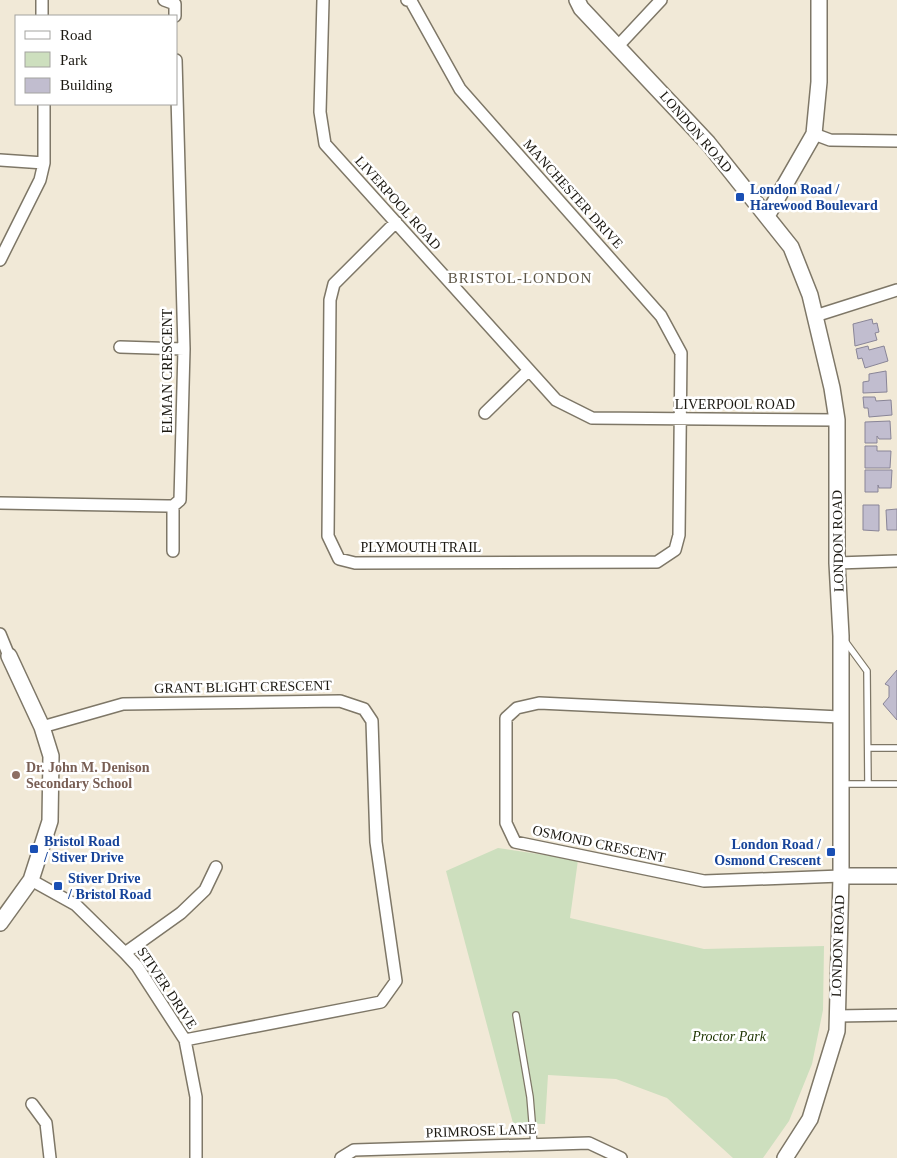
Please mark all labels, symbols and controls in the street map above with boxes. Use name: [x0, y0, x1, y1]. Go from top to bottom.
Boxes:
legend: [15, 15, 178, 105]
text: Road: [60, 27, 92, 43]
text: Park: [60, 52, 88, 68]
text: Building: [60, 77, 113, 93]
street label: LONDON ROAD: [657, 88, 735, 176]
street label: MANCHESTER DRIVE: [520, 137, 626, 251]
street label: LIVERPOOL ROAD: [352, 153, 444, 253]
place label: London Road / Harewood Boulevard: [750, 182, 878, 213]
marker: London Road / Harewood Boulevard: [734, 191, 746, 203]
district label: BRISTOL-LONDON: [448, 270, 592, 286]
street label: ELMAN CRESCENT: [160, 308, 175, 433]
street label: LIVERPOOL ROAD: [675, 397, 795, 412]
street label: LONDON ROAD: [830, 490, 846, 592]
street label: PLYMOUTH TRAIL: [361, 540, 481, 555]
street label: GRANT BLIGHT CRESCENT: [154, 678, 332, 696]
place label: Dr. John M. Denison Secondary School: [26, 760, 150, 791]
marker: Dr. John M. Denison Secondary School: [10, 769, 22, 781]
street label: OSMOND CRESCENT: [531, 823, 667, 866]
place label: Bristol Road / Stiver Drive: [43, 834, 124, 865]
place label: London Road / Osmond Crescent: [714, 837, 822, 868]
marker: Bristol Road / Stiver Drive: [28, 843, 40, 855]
marker: London Road / Osmond Crescent: [825, 846, 837, 858]
place label: Stiver Drive / Bristol Road: [67, 871, 151, 902]
marker: Stiver Drive / Bristol Road: [52, 880, 64, 892]
street label: LONDON ROAD: [829, 895, 847, 997]
street label: STIVER DRIVE: [134, 944, 200, 1032]
park label: Proctor Park: [691, 1029, 767, 1044]
street label: PRIMROSE LANE: [425, 1122, 537, 1140]

